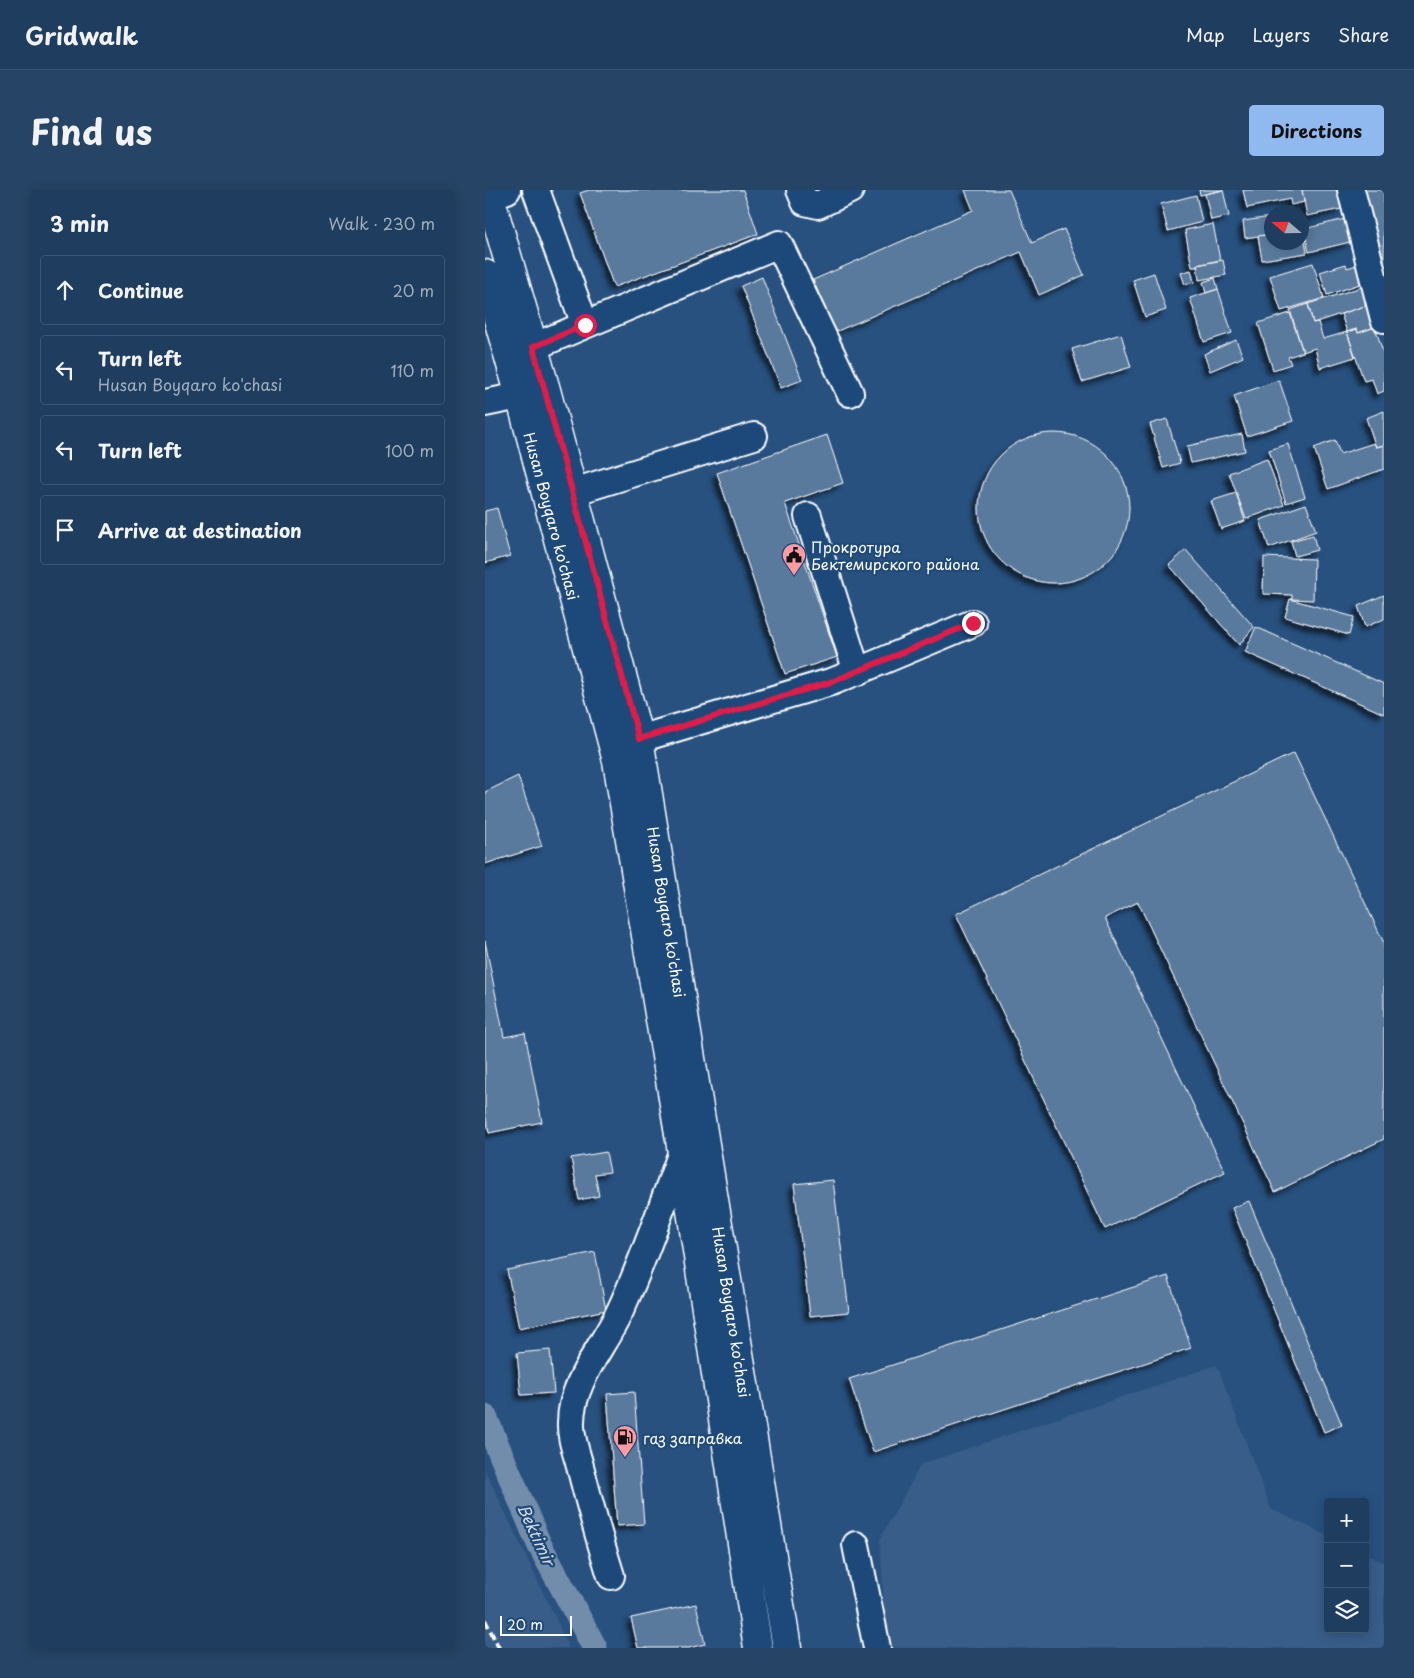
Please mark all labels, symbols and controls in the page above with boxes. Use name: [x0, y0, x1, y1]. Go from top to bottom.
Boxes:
text: Gridwalk: [25, 17, 138, 53]
text: Map: [1186, 21, 1225, 48]
text: Layers: [1253, 21, 1310, 48]
text: Share: [1338, 21, 1389, 48]
text: Find us: [30, 104, 152, 157]
button: Directions: [1249, 105, 1384, 156]
north arrow: [1264, 205, 1309, 250]
text: 3 min: [50, 207, 109, 239]
text: Walk · 230 m: [328, 211, 435, 235]
icon: ahead: [51, 276, 79, 304]
text: Continue: [98, 276, 184, 304]
text: 20 m: [393, 278, 434, 302]
route start: [574, 314, 597, 337]
text: Turn left: [98, 344, 182, 372]
icon: left: [51, 356, 79, 384]
text: 110 m: [391, 358, 434, 382]
text: Husan Boyqaro ko'chasi: [98, 372, 282, 396]
street label: Husan Boyqaro ko'chasi: [519, 430, 585, 602]
icon: left: [51, 436, 79, 464]
text: Turn left: [98, 436, 182, 464]
text: 100 m: [385, 438, 434, 462]
icon: arrive: [51, 516, 79, 544]
text: Arrive at destination: [98, 516, 302, 544]
place label: Прокротура Бектемирского района: [811, 535, 980, 575]
public building icon: Прокротура Бектемирского района: [781, 542, 807, 576]
route end: [962, 612, 985, 635]
street label: Husan Boyqaro ko'chasi: [642, 825, 692, 999]
street label: Husan Boyqaro ko'chasi: [707, 1225, 757, 1399]
fuel station icon: газ заправка: [612, 1424, 638, 1458]
place label: газ заправка: [643, 1426, 743, 1449]
map controls: [1324, 1498, 1369, 1633]
button: +: [1324, 1498, 1369, 1543]
water label: Bektimir: [512, 1499, 563, 1571]
button: −: [1324, 1543, 1369, 1588]
button: layers: [1324, 1588, 1369, 1633]
scale bar: [500, 1613, 573, 1636]
text: 20 m: [507, 1614, 543, 1635]

